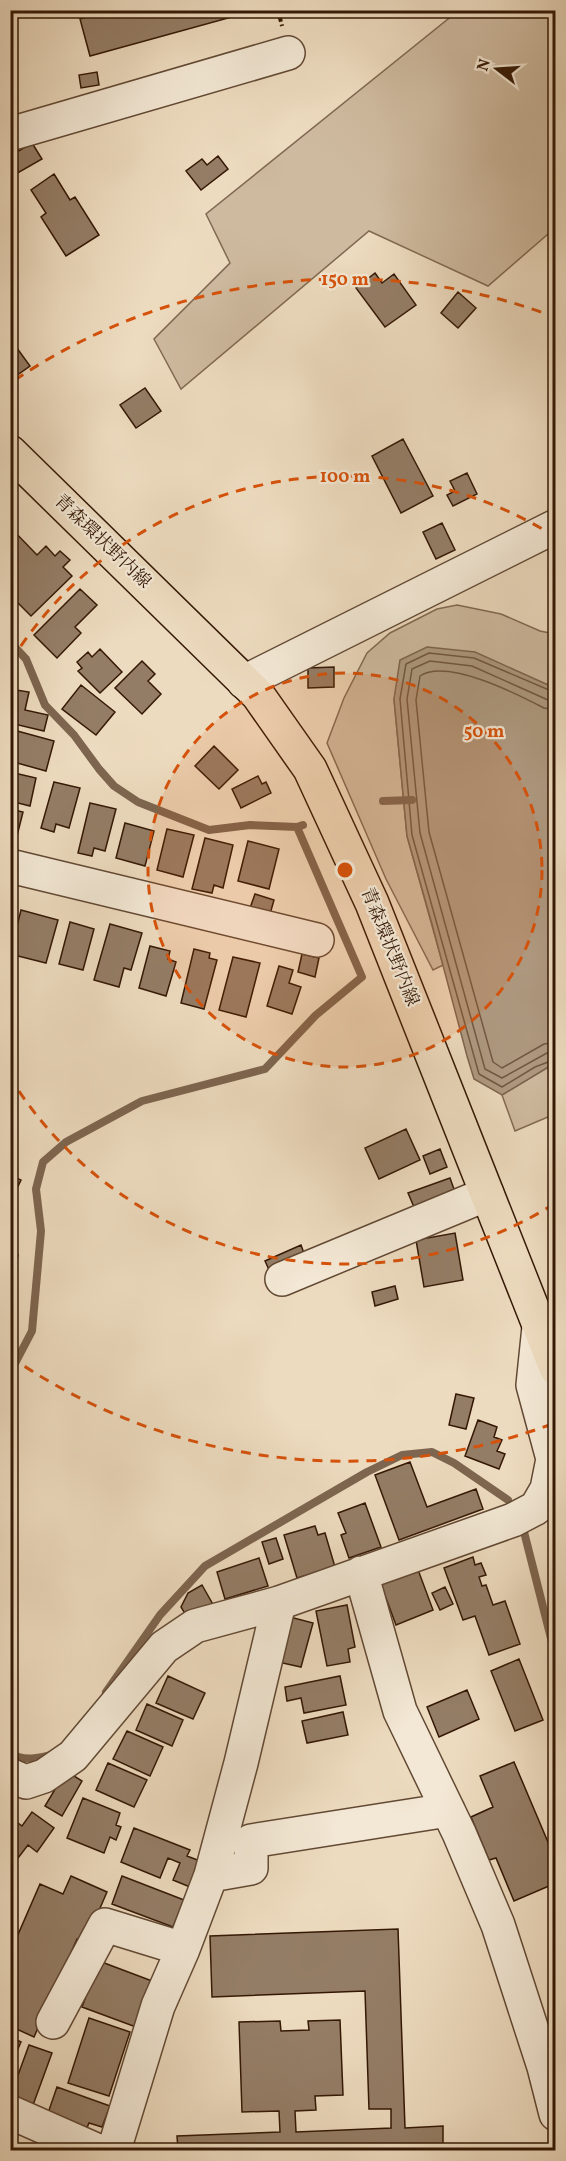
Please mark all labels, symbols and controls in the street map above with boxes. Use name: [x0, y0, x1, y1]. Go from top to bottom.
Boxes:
north arrow: [467, 39, 527, 99]
text: N: [472, 56, 497, 74]
text: 150 m: [321, 268, 369, 293]
text: 100 m: [320, 465, 370, 490]
street label: 青森環状野内線: [48, 489, 156, 595]
text: 50 m: [464, 720, 504, 745]
centre of rings: [335, 860, 355, 880]
street label: 青森環状野内線: [354, 884, 424, 1010]

